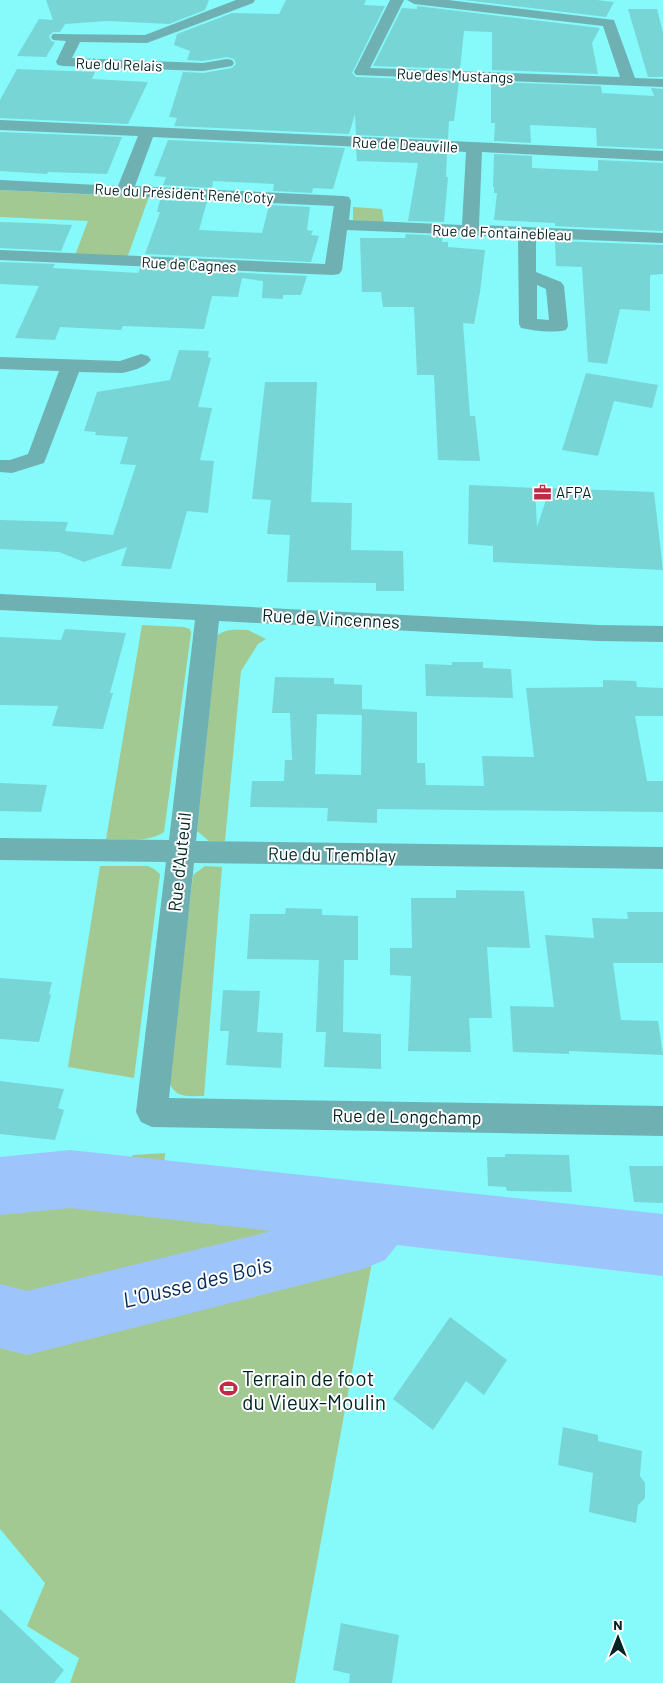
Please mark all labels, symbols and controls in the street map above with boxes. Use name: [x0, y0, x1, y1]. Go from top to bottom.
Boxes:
street label: Rue du Relais: [75, 53, 163, 75]
street label: Rue des Mustangs: [396, 64, 514, 86]
street label: Rue de Deauville: [352, 132, 458, 156]
street label: Rue du Président René Coty: [94, 179, 274, 207]
street label: Rue de Fontainebleau: [432, 221, 572, 243]
street label: Rue de Cagnes: [141, 253, 237, 275]
office icon: AFPA: [532, 482, 552, 502]
place label: AFPA: [556, 483, 591, 501]
street label: Rue de Vincennes: [262, 603, 400, 633]
street label: Rue d'Auteuil: [163, 811, 195, 913]
street label: Rue du Tremblay: [268, 842, 396, 866]
street label: Rue de Longchamp: [332, 1104, 482, 1128]
water label: L'Ousse des Bois: [120, 1250, 274, 1312]
place label: Terrain de foot du Vieux-Moulin: [242, 1365, 386, 1414]
sports icon: Terrain de foot du Vieux-Moulin: [218, 1379, 238, 1399]
north arrow: [593, 1613, 643, 1663]
text: N: [613, 1616, 623, 1633]

